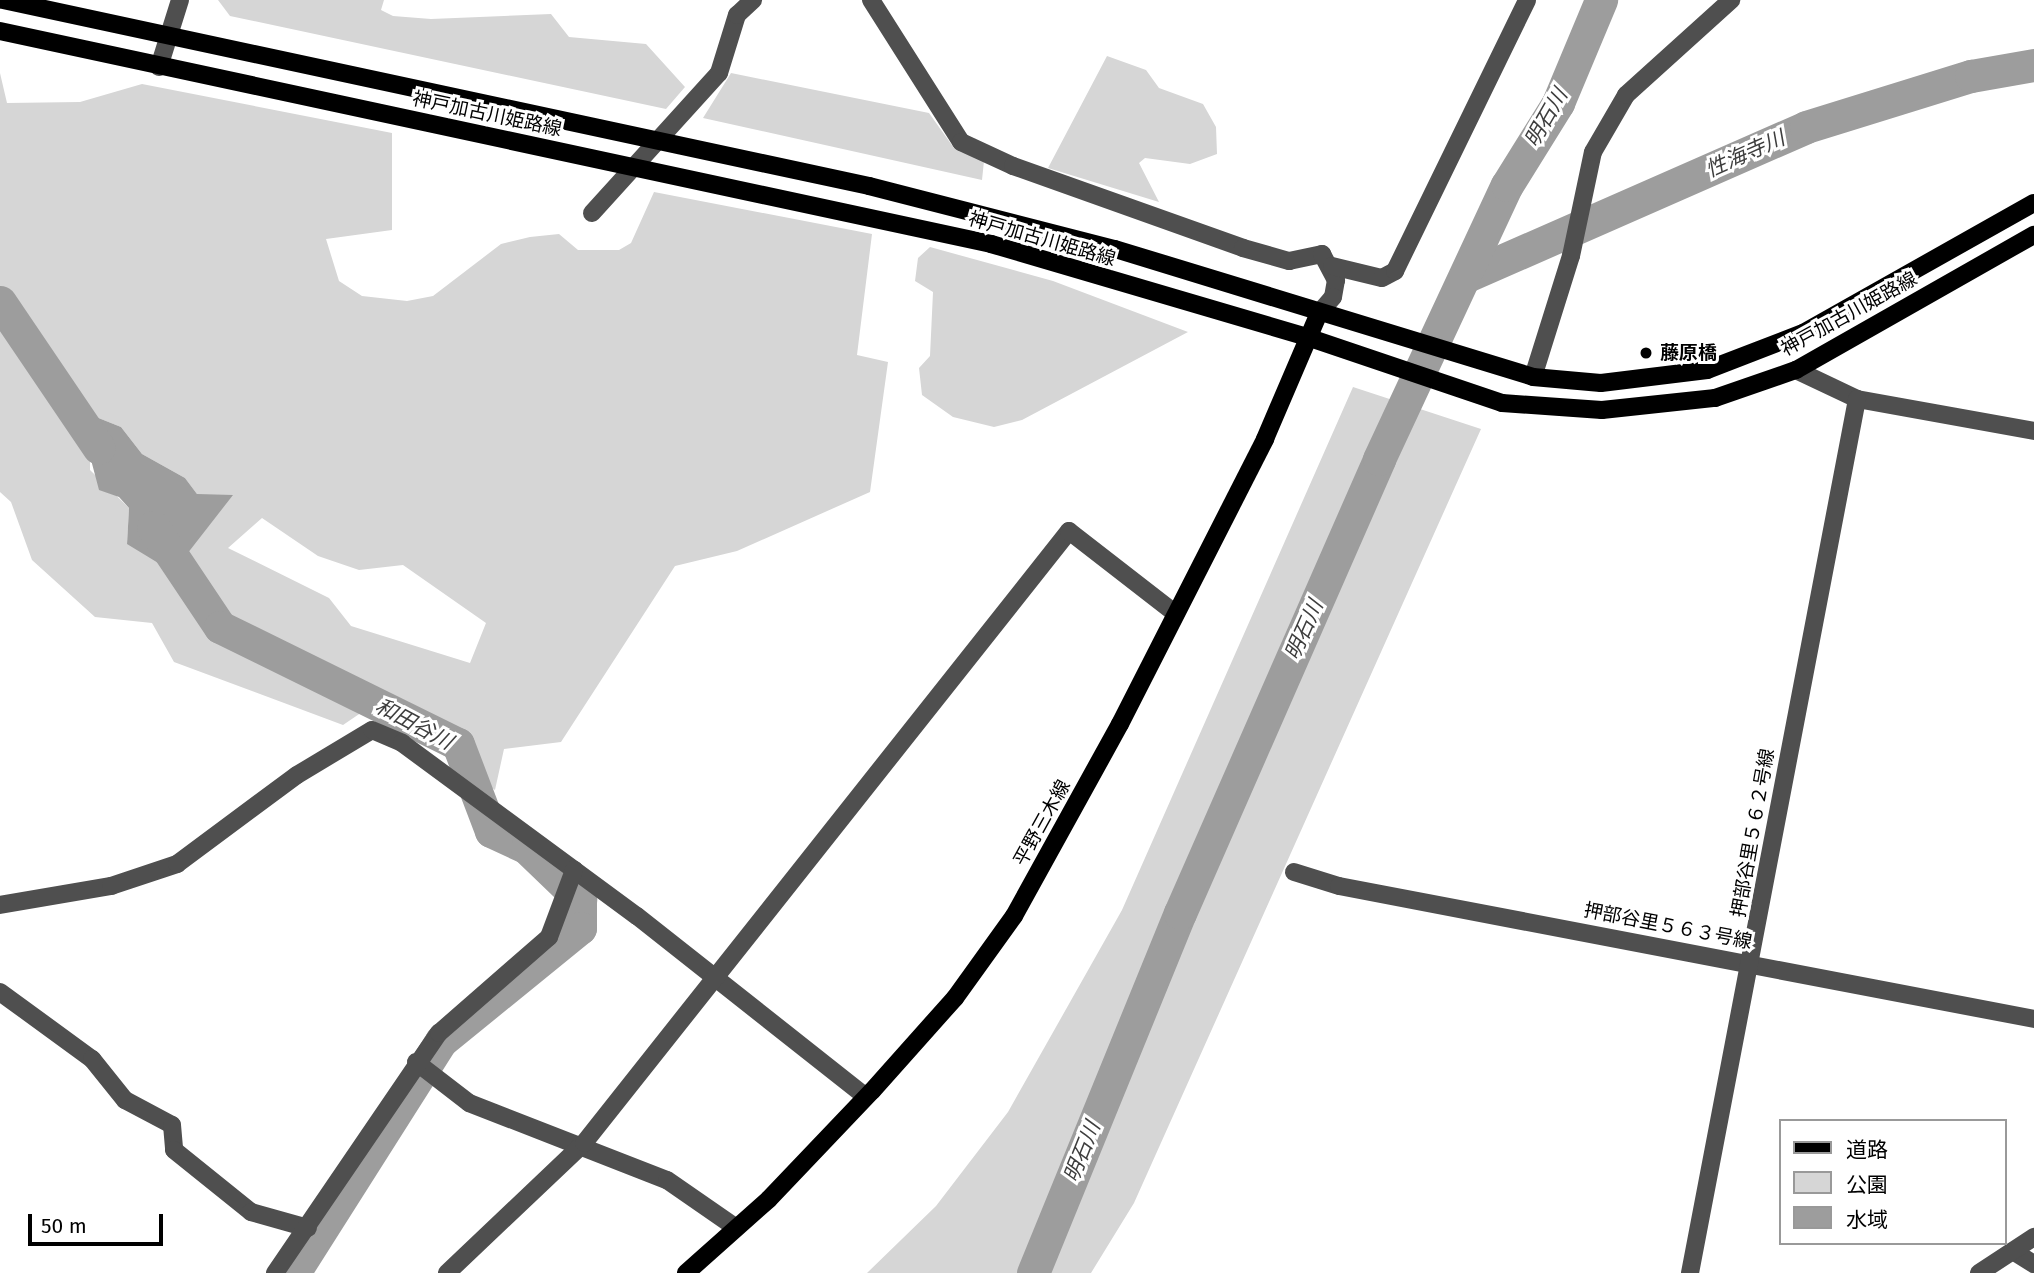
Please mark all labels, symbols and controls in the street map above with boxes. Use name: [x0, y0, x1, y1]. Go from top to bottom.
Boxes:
water label: 明石川: [1519, 84, 1573, 152]
street label: 神戸加古川姫路線: [410, 87, 564, 141]
water label: 性海寺川: [1702, 125, 1788, 183]
street label: 神戸加古川姫路線: [966, 207, 1118, 271]
street label: 神戸加古川姫路線: [1777, 267, 1921, 361]
place label: 藤原橋: [1660, 342, 1717, 364]
marker: 藤原橋: [1638, 345, 1654, 361]
water label: 明石川: [1280, 596, 1328, 664]
water label: 和田谷川: [371, 693, 457, 755]
street label: 押部谷里５６２号線: [1727, 747, 1779, 919]
street label: 平野三木線: [1009, 776, 1075, 870]
street label: 押部谷里５６３号線: [1582, 898, 1754, 954]
water label: 明石川: [1059, 1118, 1105, 1186]
legend: [1778, 1119, 2006, 1245]
text: 道路: [1846, 1137, 1888, 1163]
text: 公園: [1846, 1172, 1888, 1198]
scale bar: [32, 1200, 166, 1244]
text: 水域: [1846, 1207, 1888, 1233]
text: 50 m: [41, 1213, 87, 1239]

